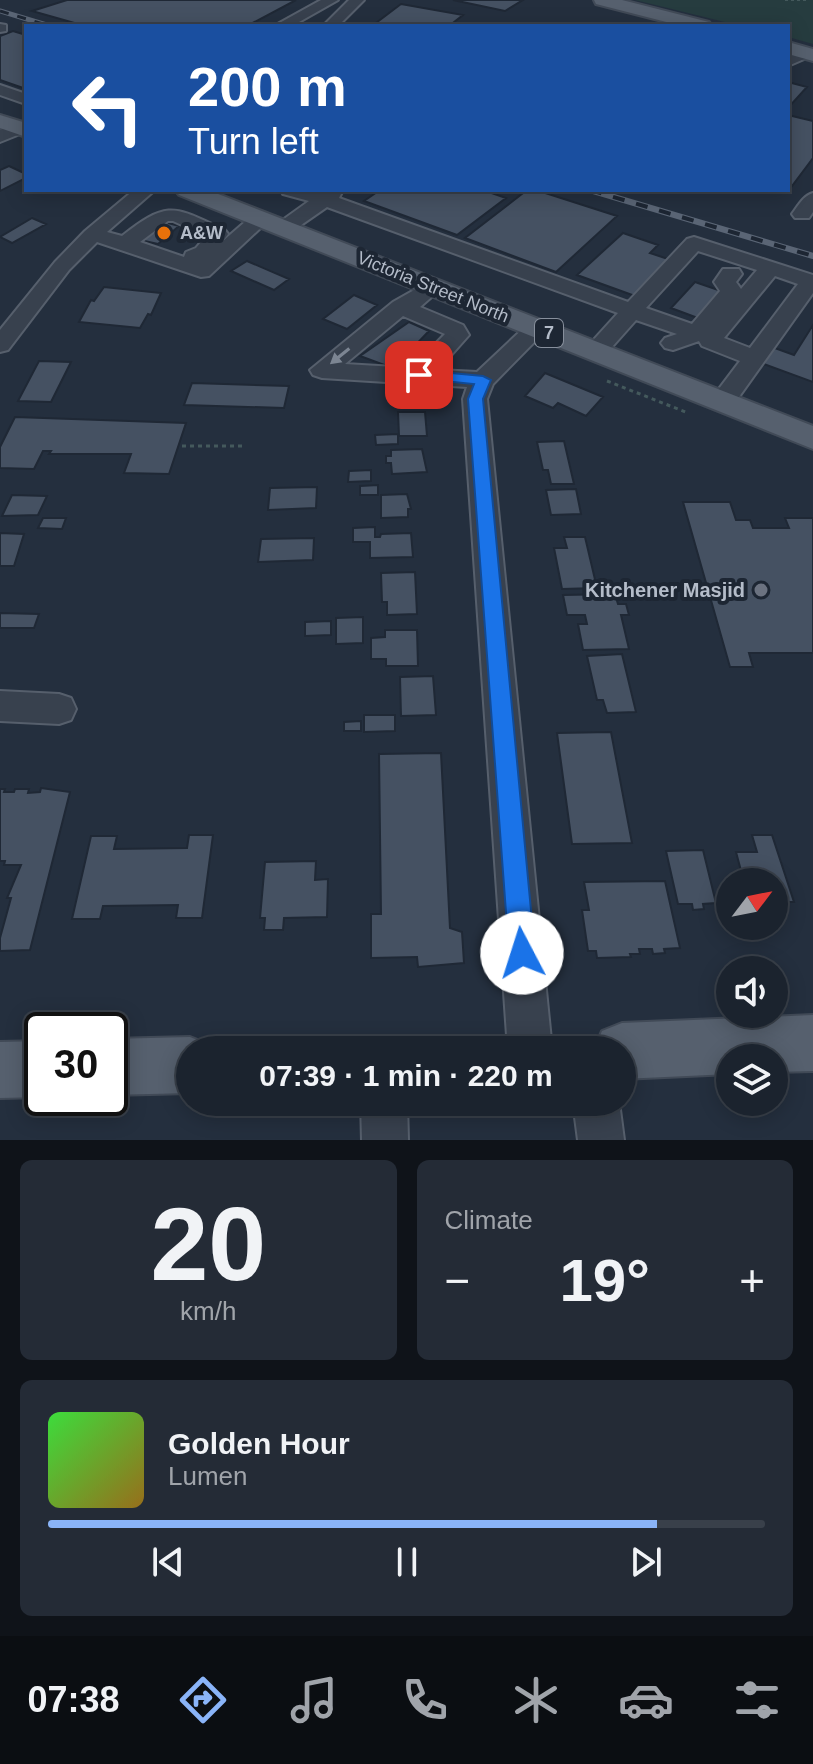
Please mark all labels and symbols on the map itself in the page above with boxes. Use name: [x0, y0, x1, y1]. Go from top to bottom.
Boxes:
place label: A&W: [180, 223, 223, 243]
marker: A&W: [155, 224, 173, 242]
street label: Victoria Street North: [354, 247, 512, 327]
road number: 7: [535, 319, 563, 347]
pin: [385, 341, 453, 409]
one-way arrow: [330, 347, 350, 364]
place label: Kitchener Masjid: [585, 579, 745, 601]
marker: Kitchener Masjid: [752, 581, 770, 599]
north arrow: [716, 868, 788, 940]
position arrow: [480, 911, 564, 995]
speed limit sign: 30: [24, 1012, 128, 1116]

